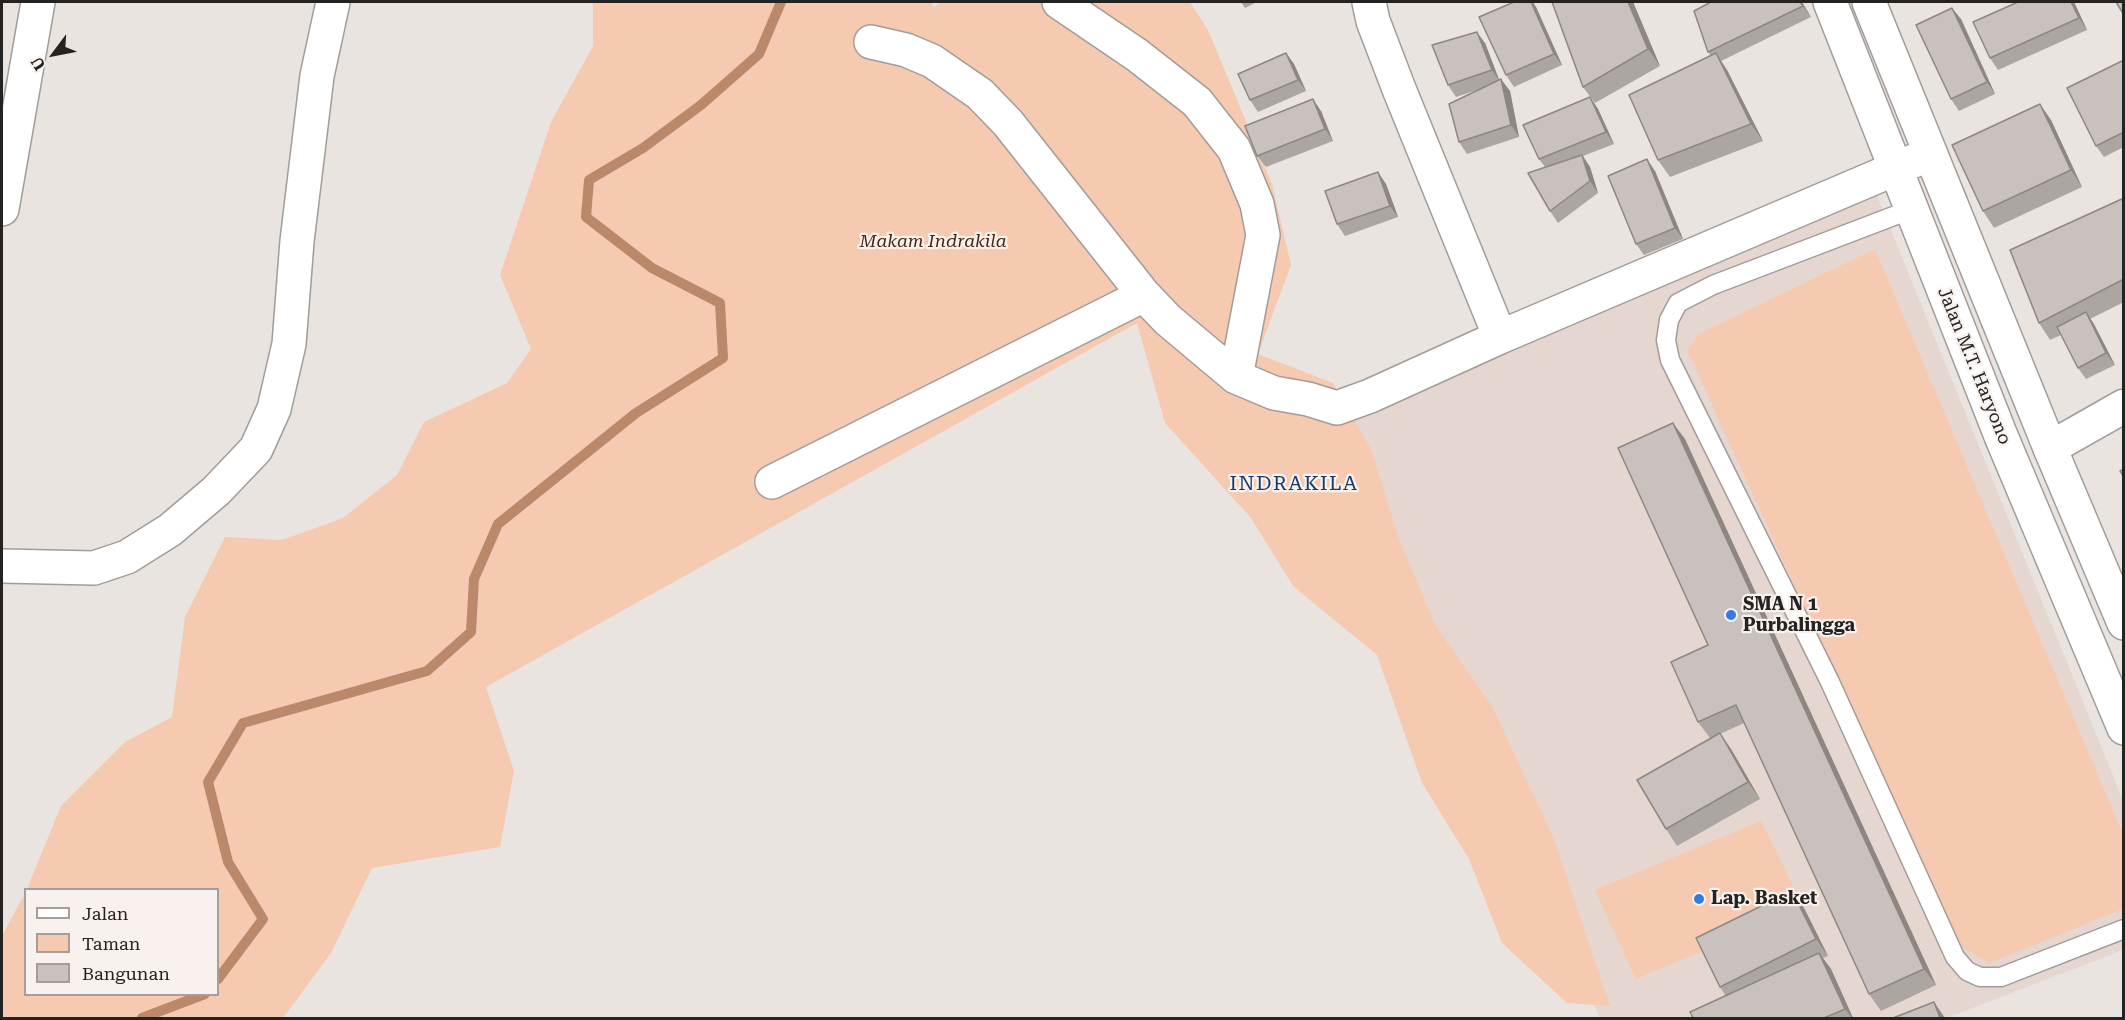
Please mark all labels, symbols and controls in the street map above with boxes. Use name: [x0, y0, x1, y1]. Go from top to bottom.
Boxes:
north arrow: [24, 24, 84, 84]
text: U: [27, 54, 50, 74]
park label: Makam Indrakila: [859, 231, 1007, 253]
street label: Jalan M.T. Haryono: [1933, 284, 2015, 448]
district label: INDRAKILA: [1229, 472, 1359, 496]
place label: SMA N 1 Purbalingga: [1743, 594, 1855, 636]
marker: SMA N 1 Purbalingga: [1724, 608, 1738, 622]
legend: [24, 888, 219, 996]
place label: Lap. Basket: [1711, 888, 1817, 910]
marker: Lap. Basket: [1692, 892, 1706, 906]
text: Jalan: [82, 903, 128, 924]
text: Taman: [82, 933, 140, 954]
text: Bangunan: [82, 963, 170, 984]

